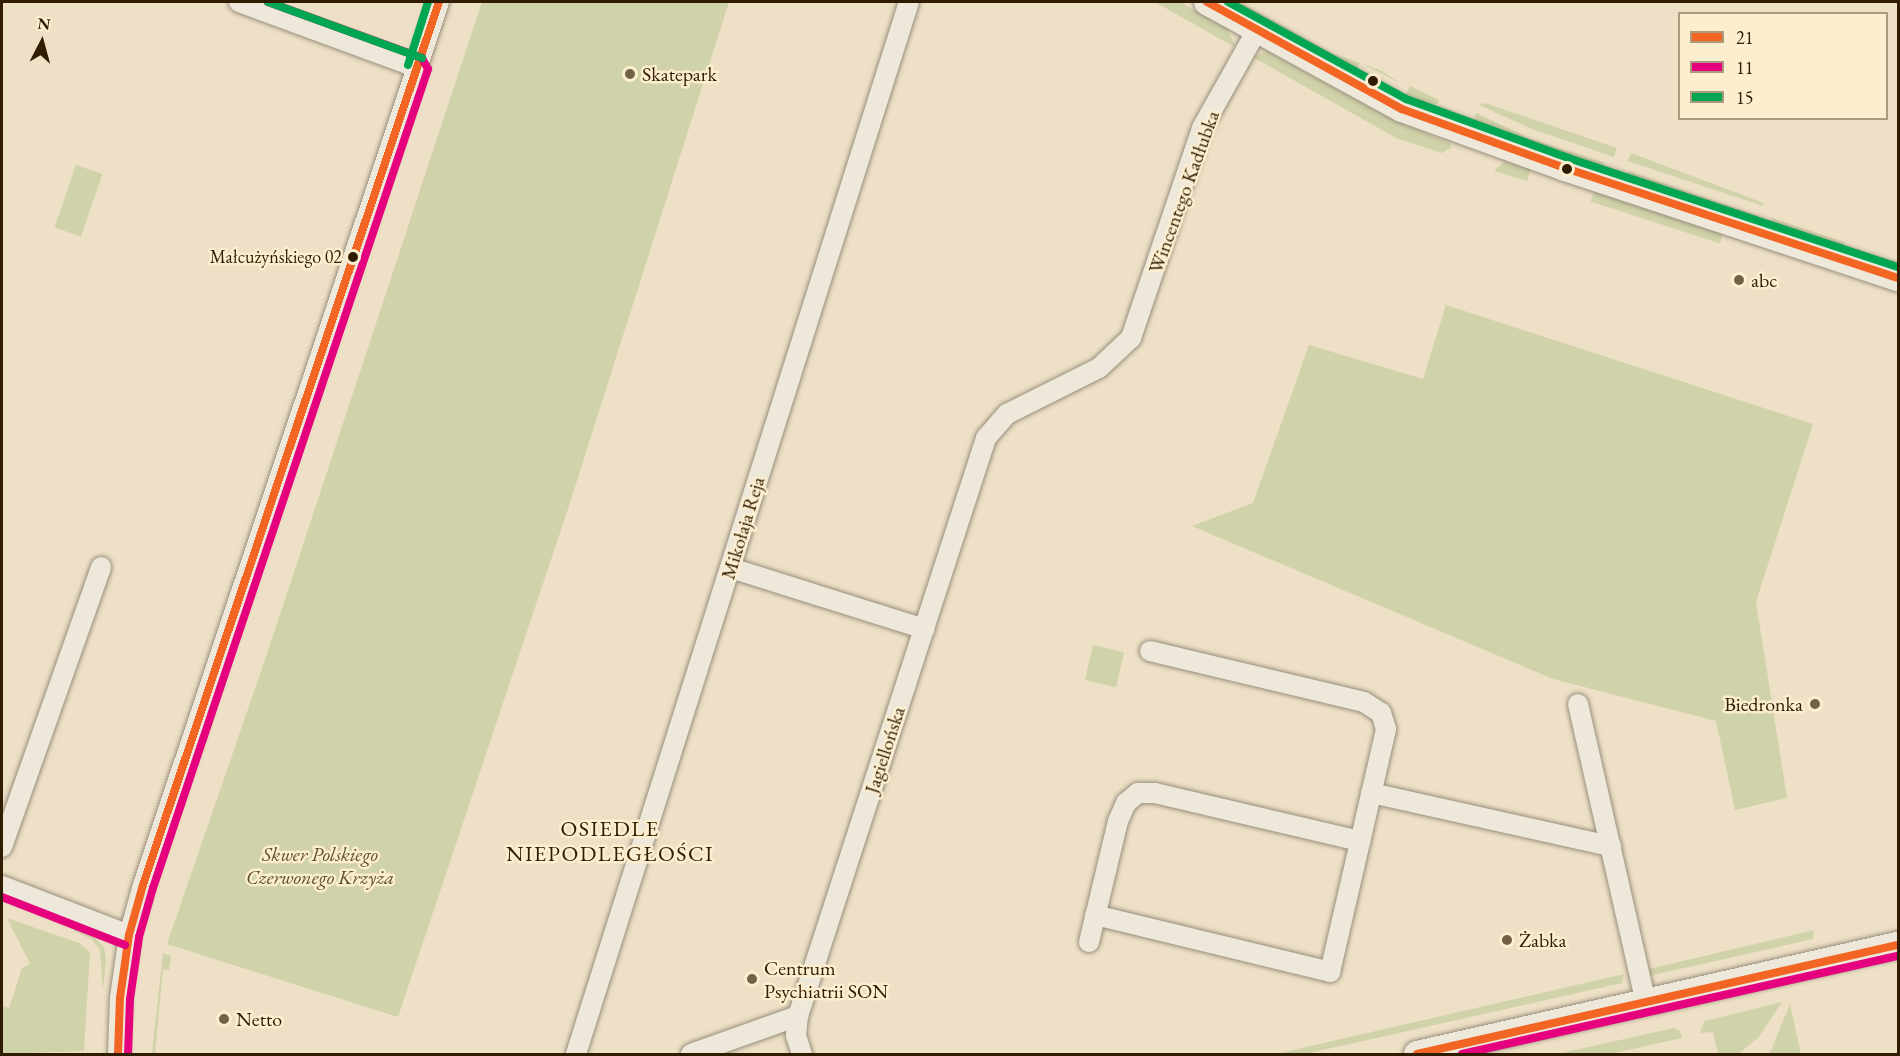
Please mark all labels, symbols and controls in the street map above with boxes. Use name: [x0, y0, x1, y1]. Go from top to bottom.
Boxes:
north arrow: [12, 12, 72, 72]
text: N: [36, 12, 51, 35]
legend: [1678, 12, 1888, 120]
text: 21: [1736, 26, 1753, 49]
text: 11: [1736, 56, 1753, 79]
place label: Skatepark: [642, 62, 717, 86]
marker: Skatepark: [623, 67, 637, 81]
unlabelled marker: [1367, 75, 1379, 87]
text: 15: [1736, 86, 1753, 109]
street label: Wincentego Kadłubka: [1143, 107, 1225, 277]
unlabelled marker: [1561, 163, 1573, 175]
place label: Małcużyńskiego 02: [210, 246, 342, 268]
marker: Małcużyńskiego 02: [347, 251, 359, 263]
place label: abc: [1751, 268, 1777, 292]
marker: abc: [1732, 273, 1746, 287]
street label: Mikołaja Reja: [716, 474, 770, 582]
place label: Biedronka: [1724, 692, 1803, 716]
marker: Biedronka: [1808, 697, 1822, 711]
street label: Jagiellońska: [860, 703, 910, 797]
district label: OSIEDLE NIEPODLEGŁOŚCI: [506, 815, 714, 866]
park label: Skwer Polskiego Czerwonego Krzyża: [246, 842, 394, 889]
place label: Żabka: [1519, 928, 1566, 952]
marker: Żabka: [1500, 933, 1514, 947]
place label: Centrum Psychiatrii SON: [764, 956, 888, 1003]
marker: Centrum Psychiatrii SON: [745, 972, 759, 986]
place label: Netto: [236, 1007, 282, 1031]
marker: Netto: [217, 1012, 231, 1026]

